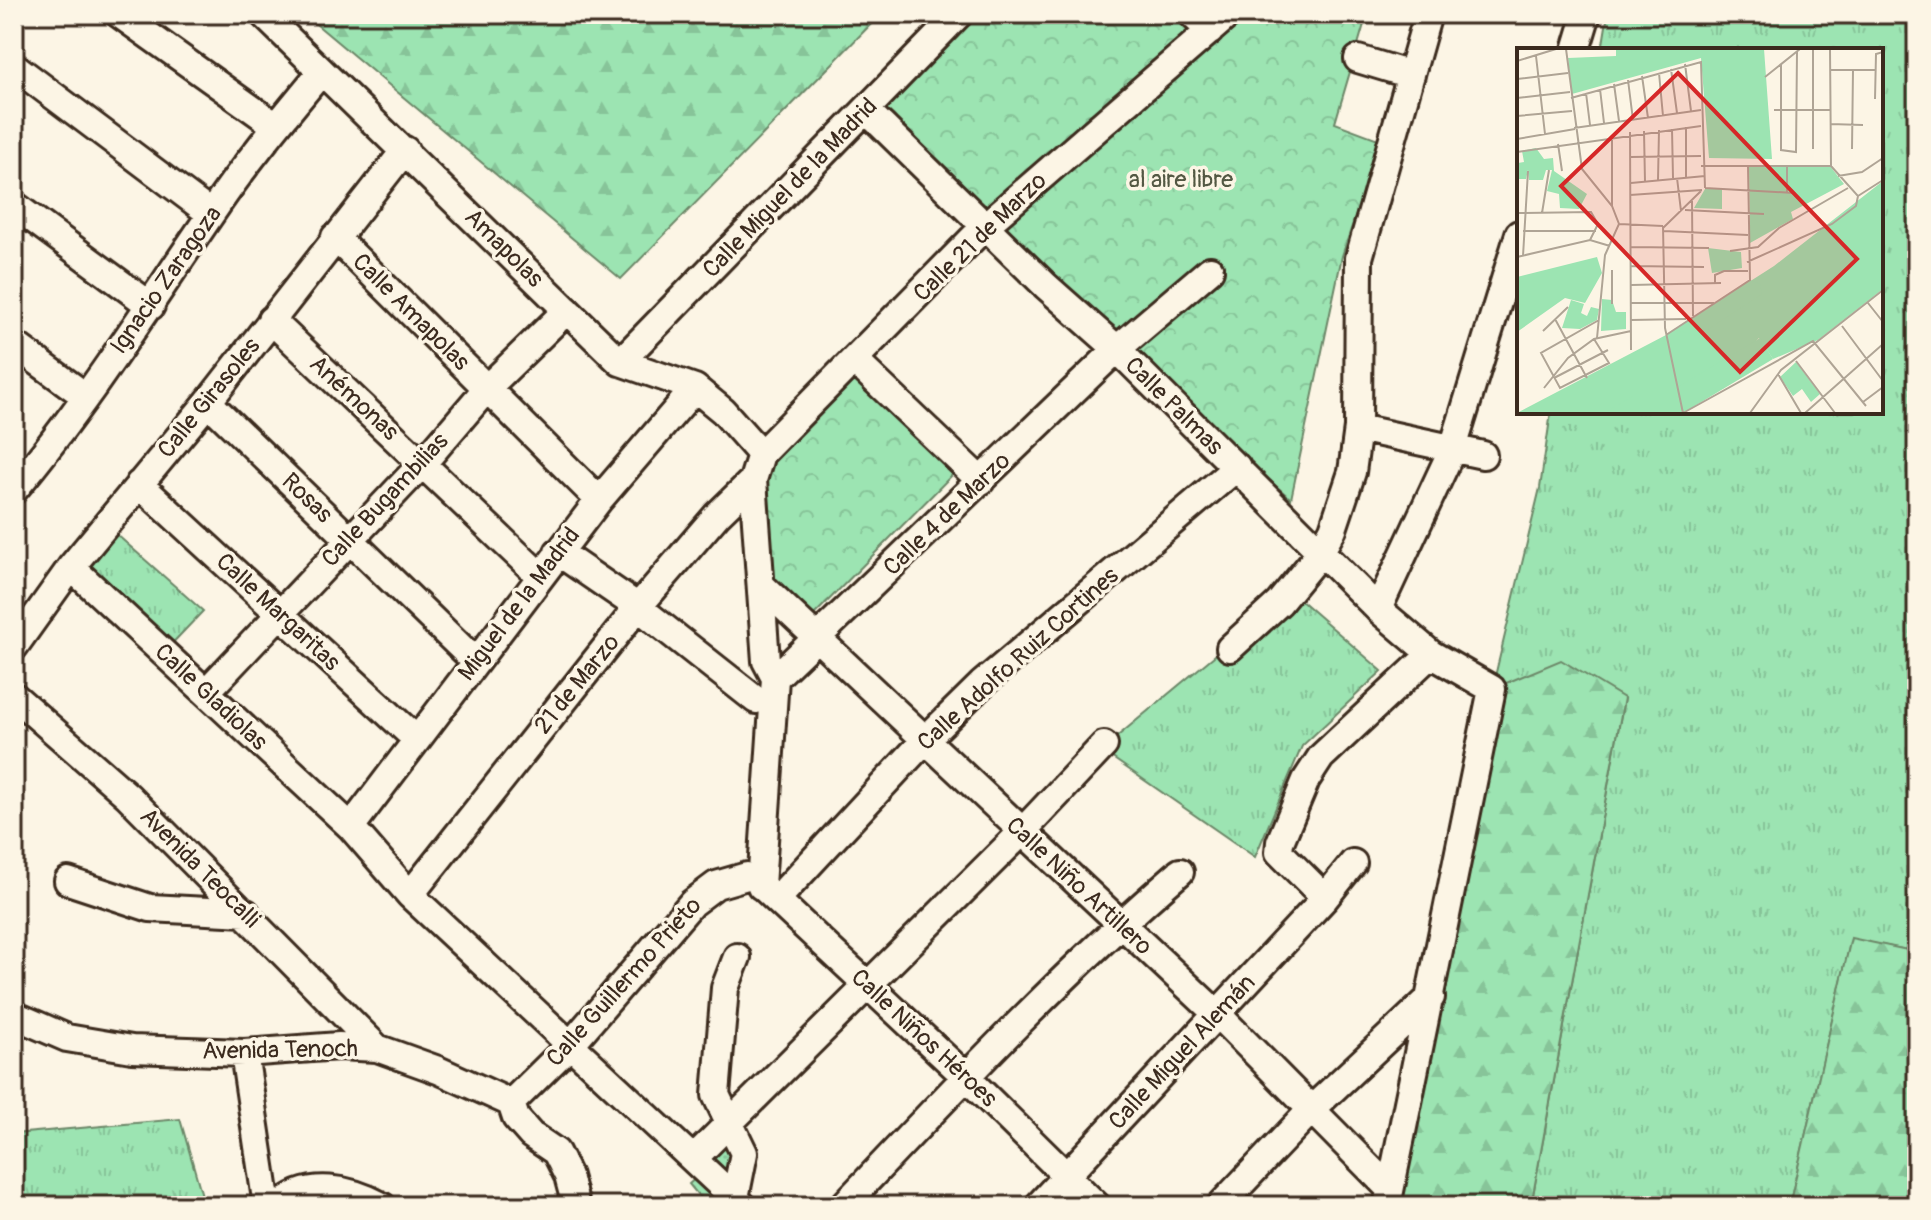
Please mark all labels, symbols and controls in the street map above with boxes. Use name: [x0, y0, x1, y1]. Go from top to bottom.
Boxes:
inset map: [1517, 48, 1883, 414]
street label: Calle Miguel de la Madrid: [697, 92, 883, 284]
park label: al aire libre: [1129, 165, 1233, 194]
street label: Calle 21 de Marzo: [907, 166, 1053, 308]
street label: Ignacio Zaragoza: [104, 200, 228, 360]
street label: Amapolas: [459, 203, 550, 294]
street label: Calle Amapolas: [346, 247, 476, 377]
street label: Calle Girasoles: [152, 332, 266, 464]
street label: Anémonas: [303, 349, 405, 447]
street label: Calle Palmas: [1119, 351, 1229, 461]
street label: Calle Bugambilias: [316, 427, 455, 573]
street label: Calle 4 de Marzo: [878, 446, 1016, 582]
street label: Rosas: [276, 467, 339, 529]
street label: Miguel de la Madrid: [452, 522, 586, 686]
street label: Calle Margaritas: [210, 547, 346, 677]
street label: Calle Adolfo Ruiz Cortines: [912, 561, 1125, 757]
street label: 21 de Marzo: [528, 628, 626, 740]
street label: Calle Gladiolas: [149, 637, 274, 757]
street label: Avenida Teocalli: [134, 802, 266, 934]
street label: Calle Niño Artillero: [1000, 811, 1158, 961]
street label: Calle Guillermo Prieto: [540, 891, 708, 1073]
street label: Calle Niños Héroes: [845, 963, 1003, 1113]
street label: Calle Miguel Alemán: [1103, 968, 1261, 1136]
street label: Avenida Tenoch: [202, 1034, 358, 1066]

